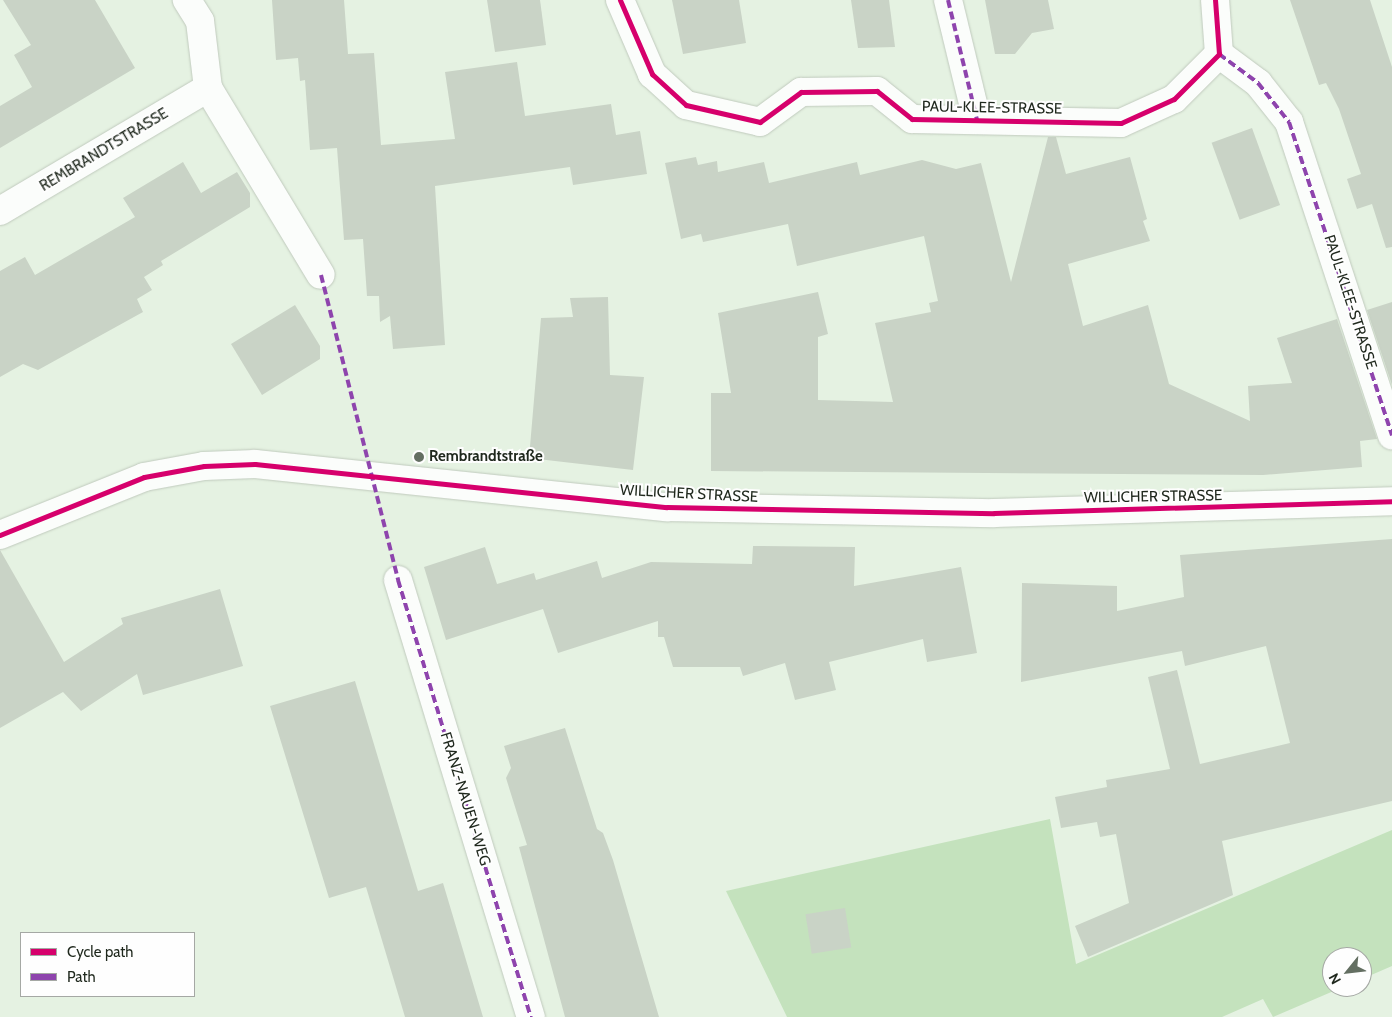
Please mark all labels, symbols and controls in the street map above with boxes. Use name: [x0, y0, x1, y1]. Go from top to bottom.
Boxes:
street label: PAUL-KLEE-STRASSE: [922, 98, 1062, 118]
street label: REMBRANDTSTRASSE: [37, 105, 171, 195]
street label: PAUL-KLEE-STRASSE: [1320, 233, 1380, 371]
place label: Rembrandtstraße: [429, 448, 543, 466]
marker: Rembrandtstraße: [413, 451, 425, 463]
street label: WILLICHER STRASSE: [619, 481, 759, 507]
street label: WILLICHER STRASSE: [1084, 487, 1222, 507]
street label: FRANZ-NAUEN-WEG: [436, 730, 494, 868]
legend: [20, 932, 195, 997]
text: Cycle path: [67, 943, 133, 961]
north arrow: [1322, 947, 1372, 997]
text: Path: [67, 968, 96, 986]
text: N: [1324, 970, 1345, 987]

